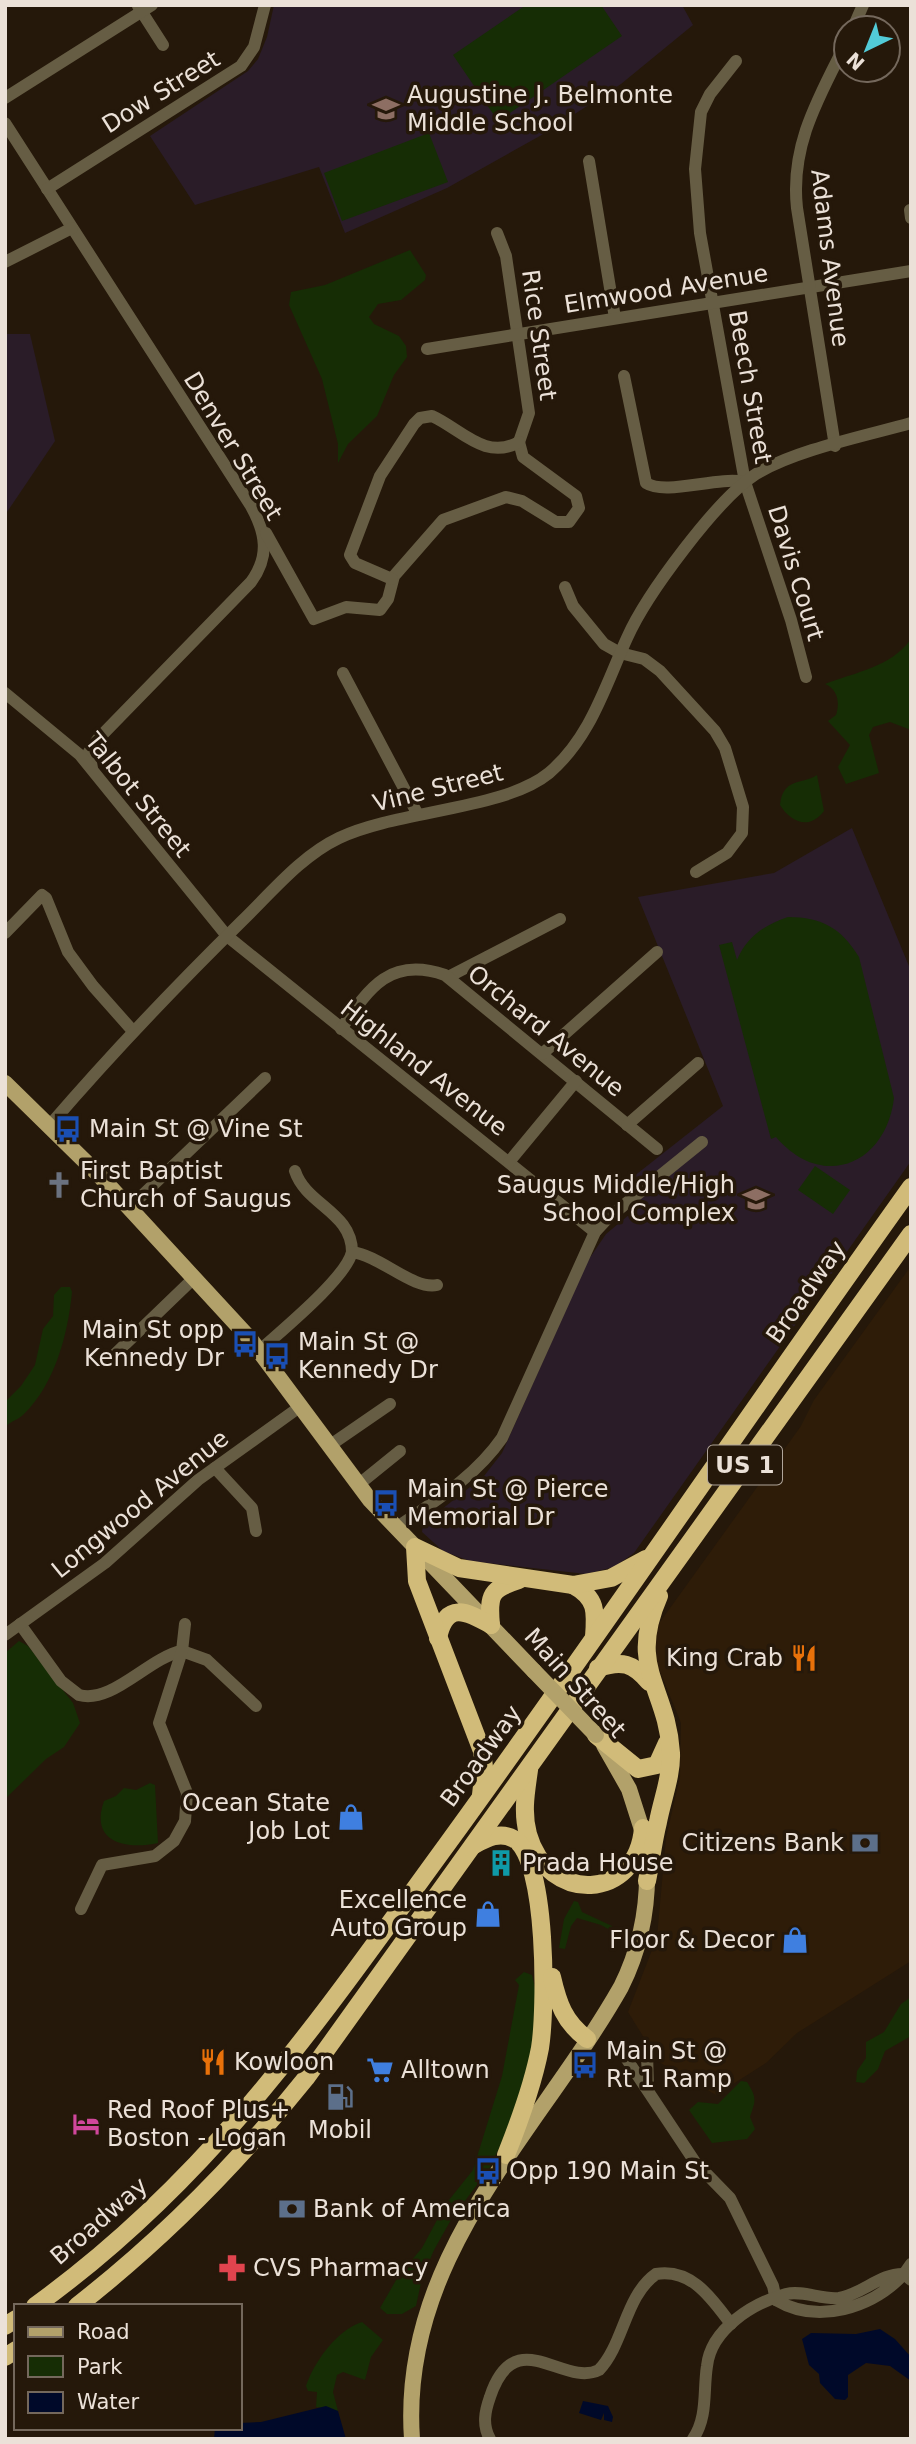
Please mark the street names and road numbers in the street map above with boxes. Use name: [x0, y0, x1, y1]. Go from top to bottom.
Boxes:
street label: Dow Street: [97, 45, 225, 139]
street label: Adams Avenue: [805, 168, 855, 348]
street label: Elmwood Avenue: [562, 259, 770, 319]
street label: Rice Street: [516, 268, 562, 402]
street label: Beech Street: [723, 308, 777, 466]
street label: Denver Street: [178, 367, 288, 525]
street label: Davis Court: [762, 502, 830, 644]
street label: Talbot Street: [79, 726, 197, 863]
street label: Vine Street: [370, 758, 506, 818]
street label: Orchard Avenue: [462, 959, 630, 1103]
street label: Highland Avenue: [335, 994, 513, 1142]
street label: Broadway: [760, 1235, 852, 1349]
street label: Longwood Avenue: [46, 1424, 234, 1584]
road number: US 1: [708, 1446, 782, 1484]
street label: Main Street: [518, 1622, 632, 1744]
street label: Broadway: [435, 1700, 527, 1812]
street label: Broadway: [45, 2171, 153, 2271]

